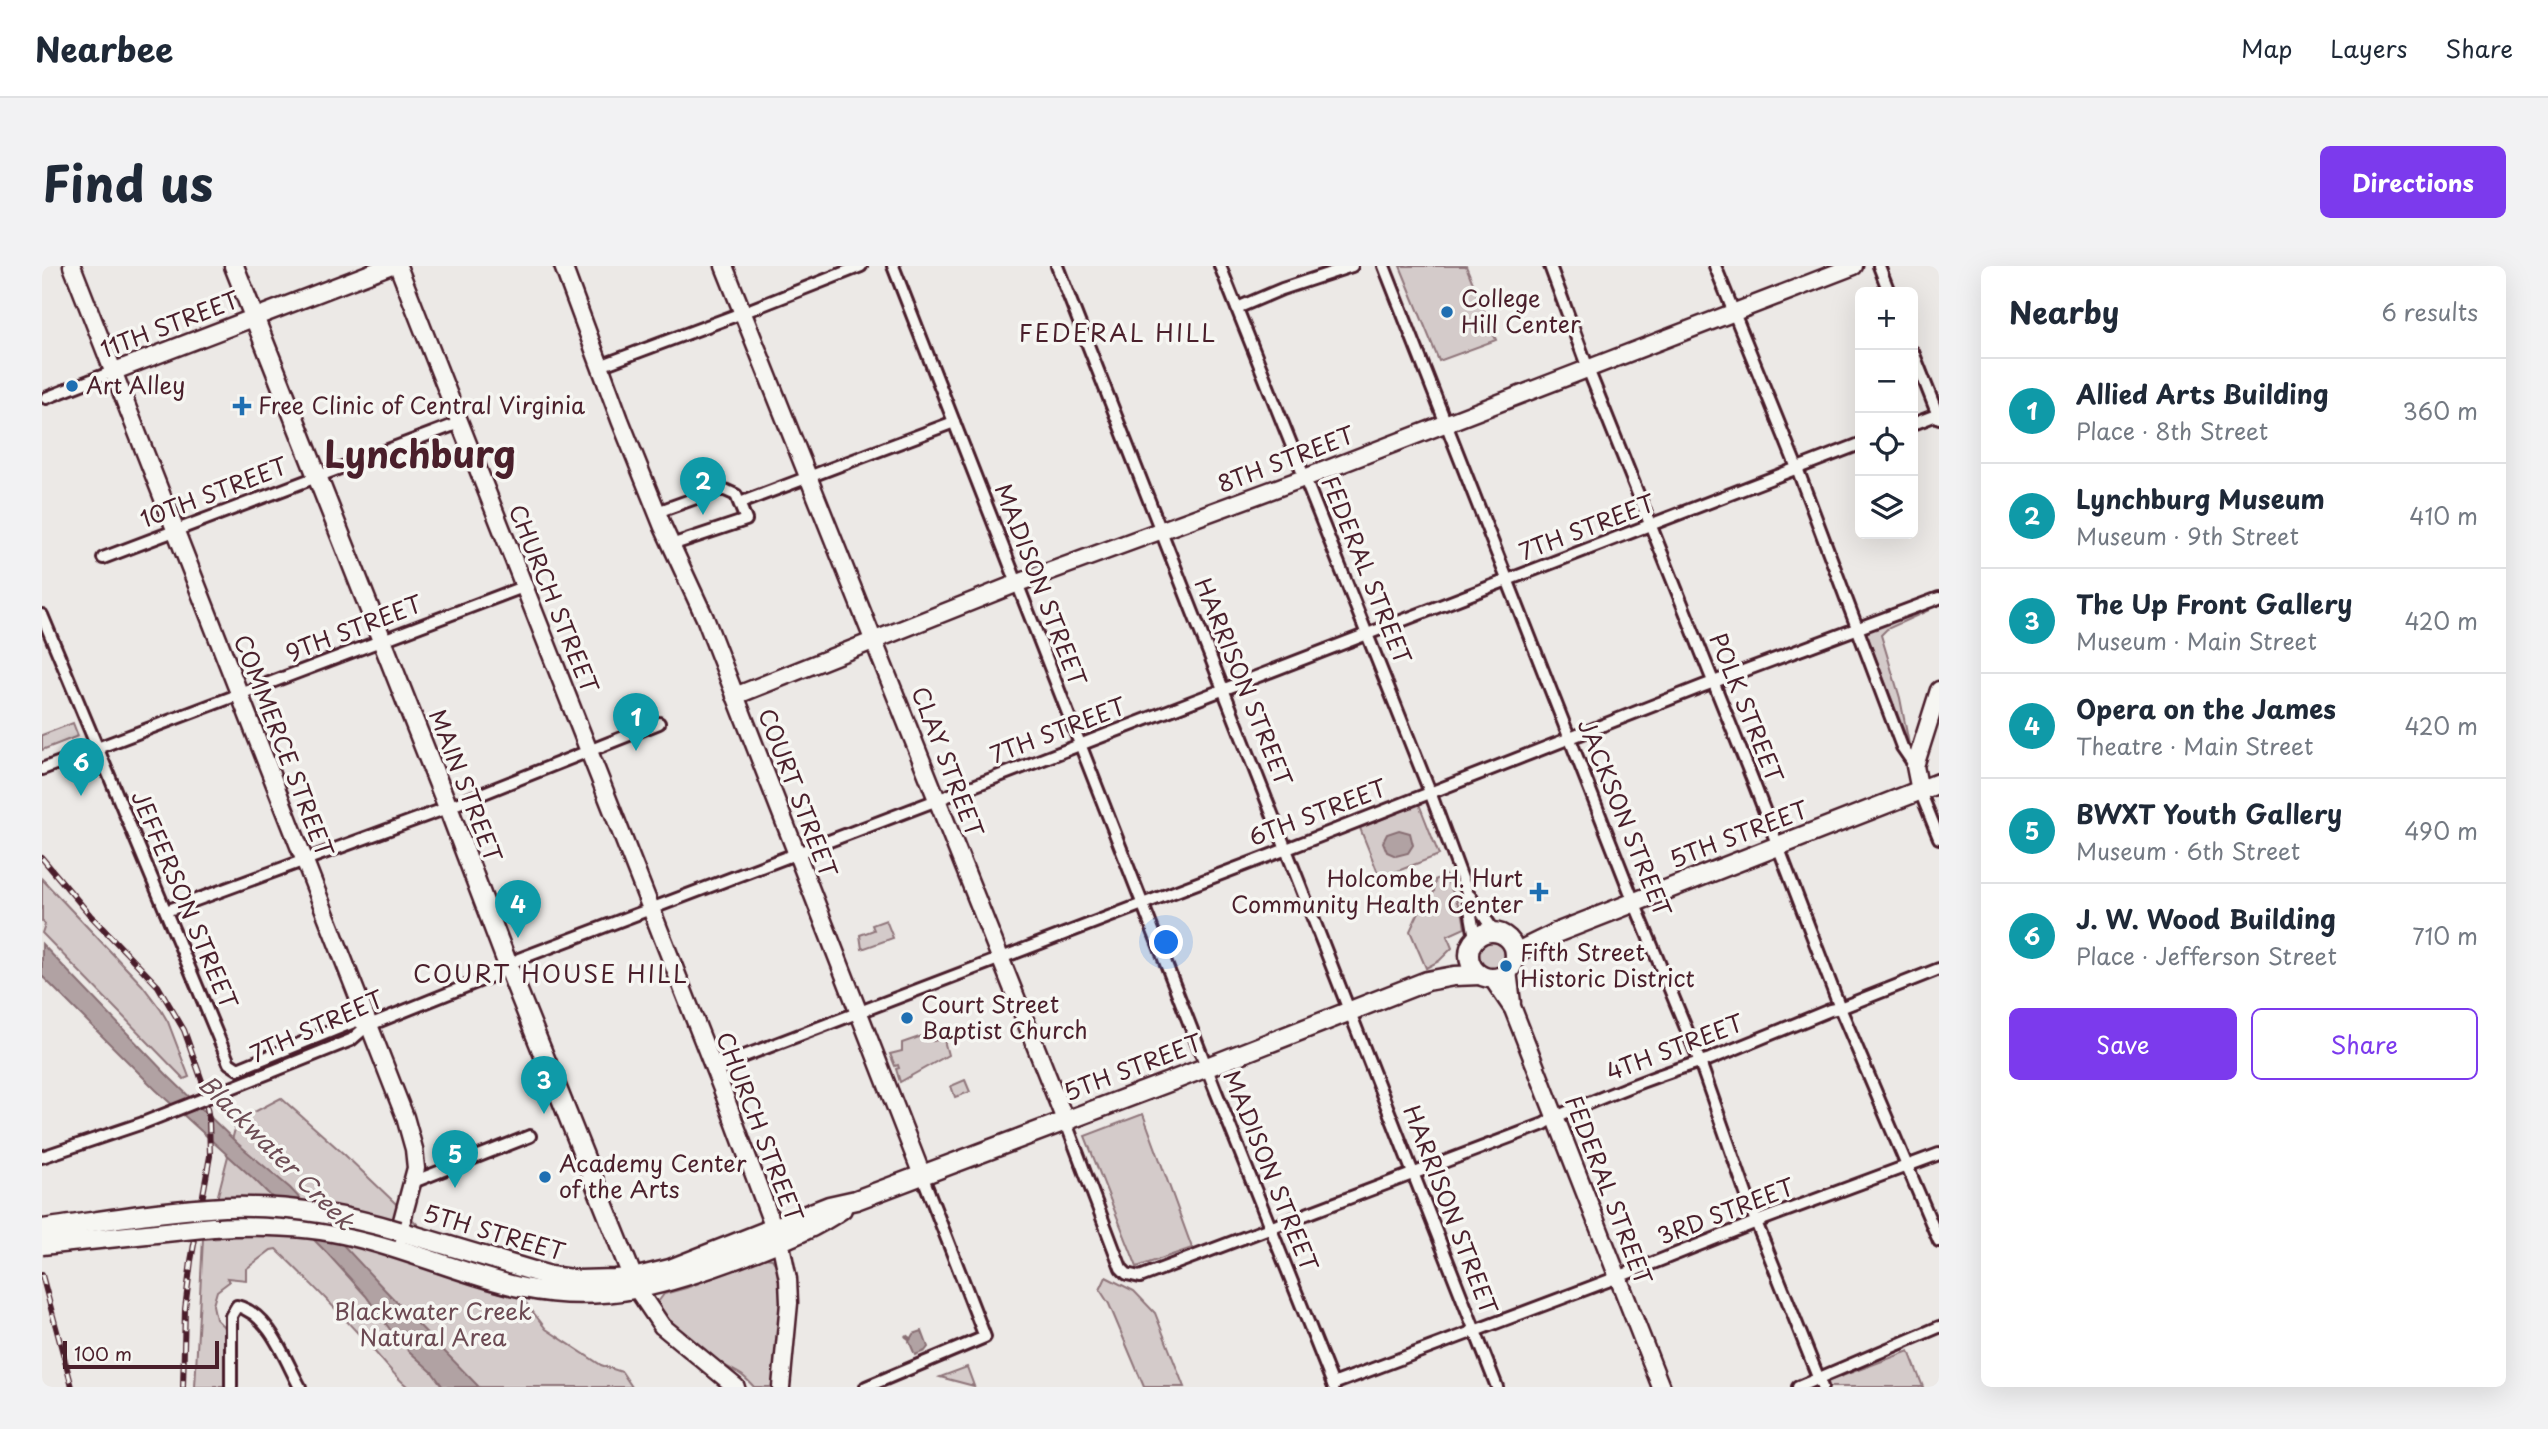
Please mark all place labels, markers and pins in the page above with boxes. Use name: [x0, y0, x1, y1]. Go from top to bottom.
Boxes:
place label: College Hill Center: [1461, 280, 1581, 341]
marker: College Hill Center: [1439, 304, 1455, 320]
place label: Art Alley: [86, 367, 186, 402]
marker: Art Alley: [64, 378, 80, 394]
place label: Free Clinic of Central Virginia: [258, 387, 585, 422]
marker: Free Clinic of Central Virginia: [232, 396, 252, 416]
pin: 2: [680, 457, 726, 515]
pin: 1: [613, 693, 659, 751]
pin: 6: [58, 738, 104, 796]
place label: Holcombe H. Hurt Community Health Center: [1231, 860, 1523, 921]
pin: 4: [495, 880, 541, 938]
marker: Holcombe H. Hurt Community Health Center: [1529, 882, 1549, 902]
place label: Fifth Street Historic District: [1520, 934, 1695, 995]
marker: Fifth Street Historic District: [1498, 958, 1514, 974]
place label: Court Street Baptist Church: [921, 986, 1088, 1047]
marker: Court Street Baptist Church: [899, 1010, 915, 1026]
pin: 3: [521, 1056, 567, 1114]
pin: 5: [432, 1130, 478, 1188]
place label: Academy Center of the Arts: [559, 1145, 747, 1206]
marker: Academy Center of the Arts: [537, 1169, 553, 1185]

